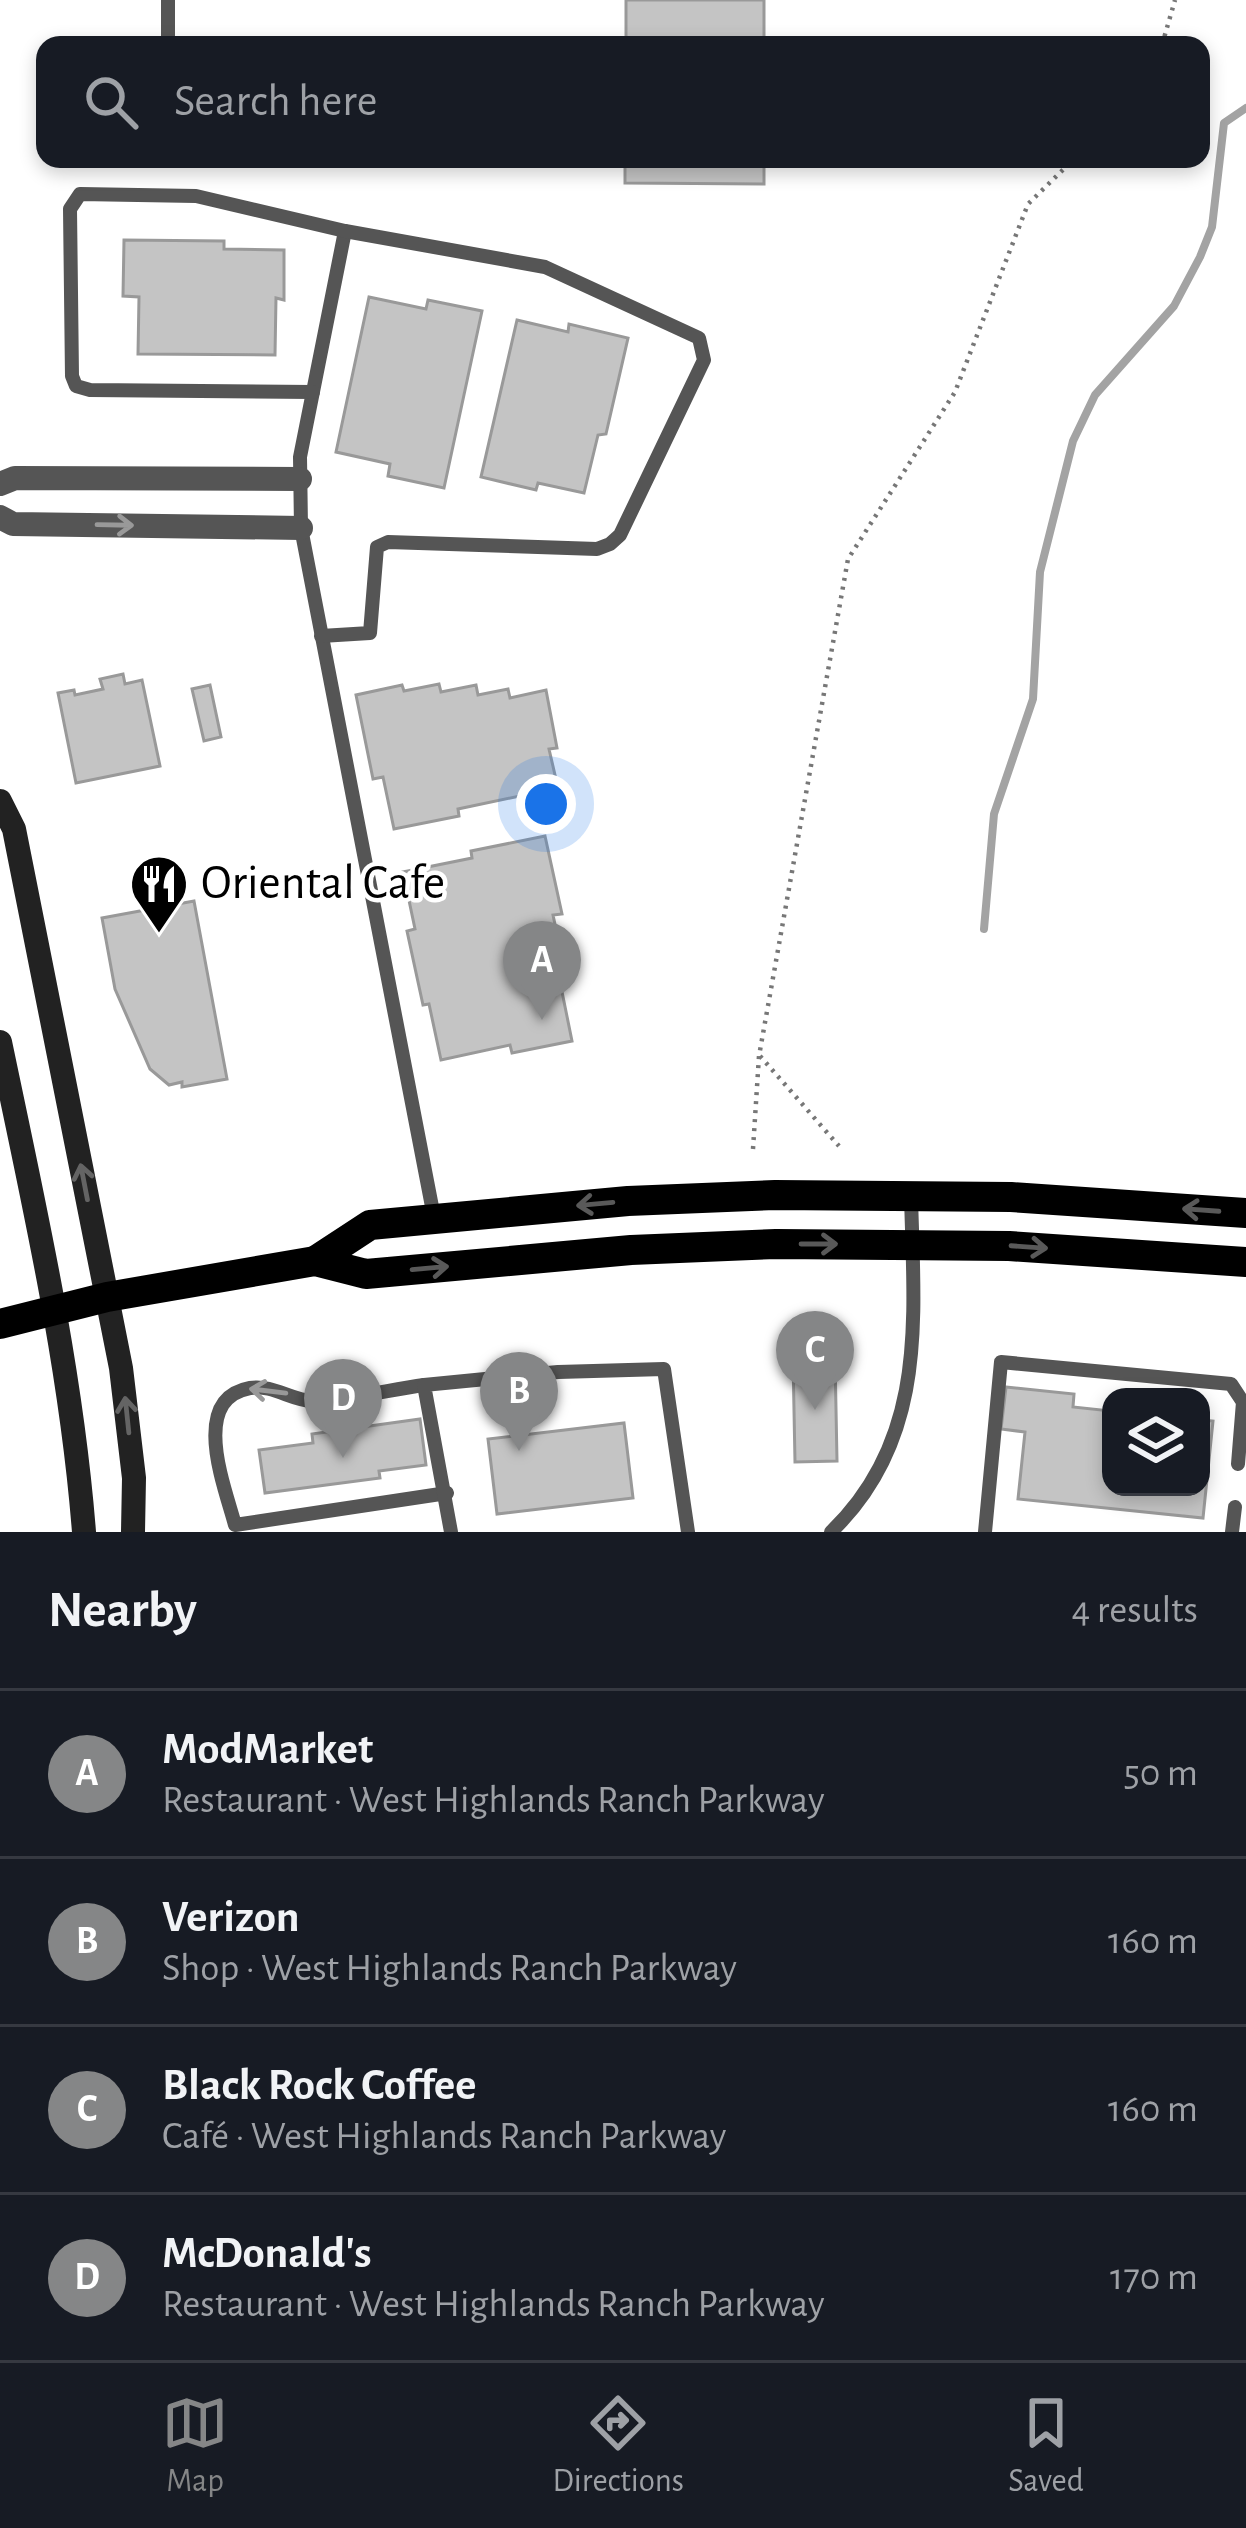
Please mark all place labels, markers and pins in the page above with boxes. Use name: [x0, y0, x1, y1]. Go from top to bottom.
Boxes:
restaurant icon: Oriental Cafe: [128, 853, 190, 935]
place label: Oriental Cafe: [201, 860, 445, 908]
pin: A: [503, 921, 581, 1020]
pin: C: [776, 1311, 854, 1410]
pin: B: [480, 1352, 558, 1451]
pin: D: [304, 1359, 382, 1458]

